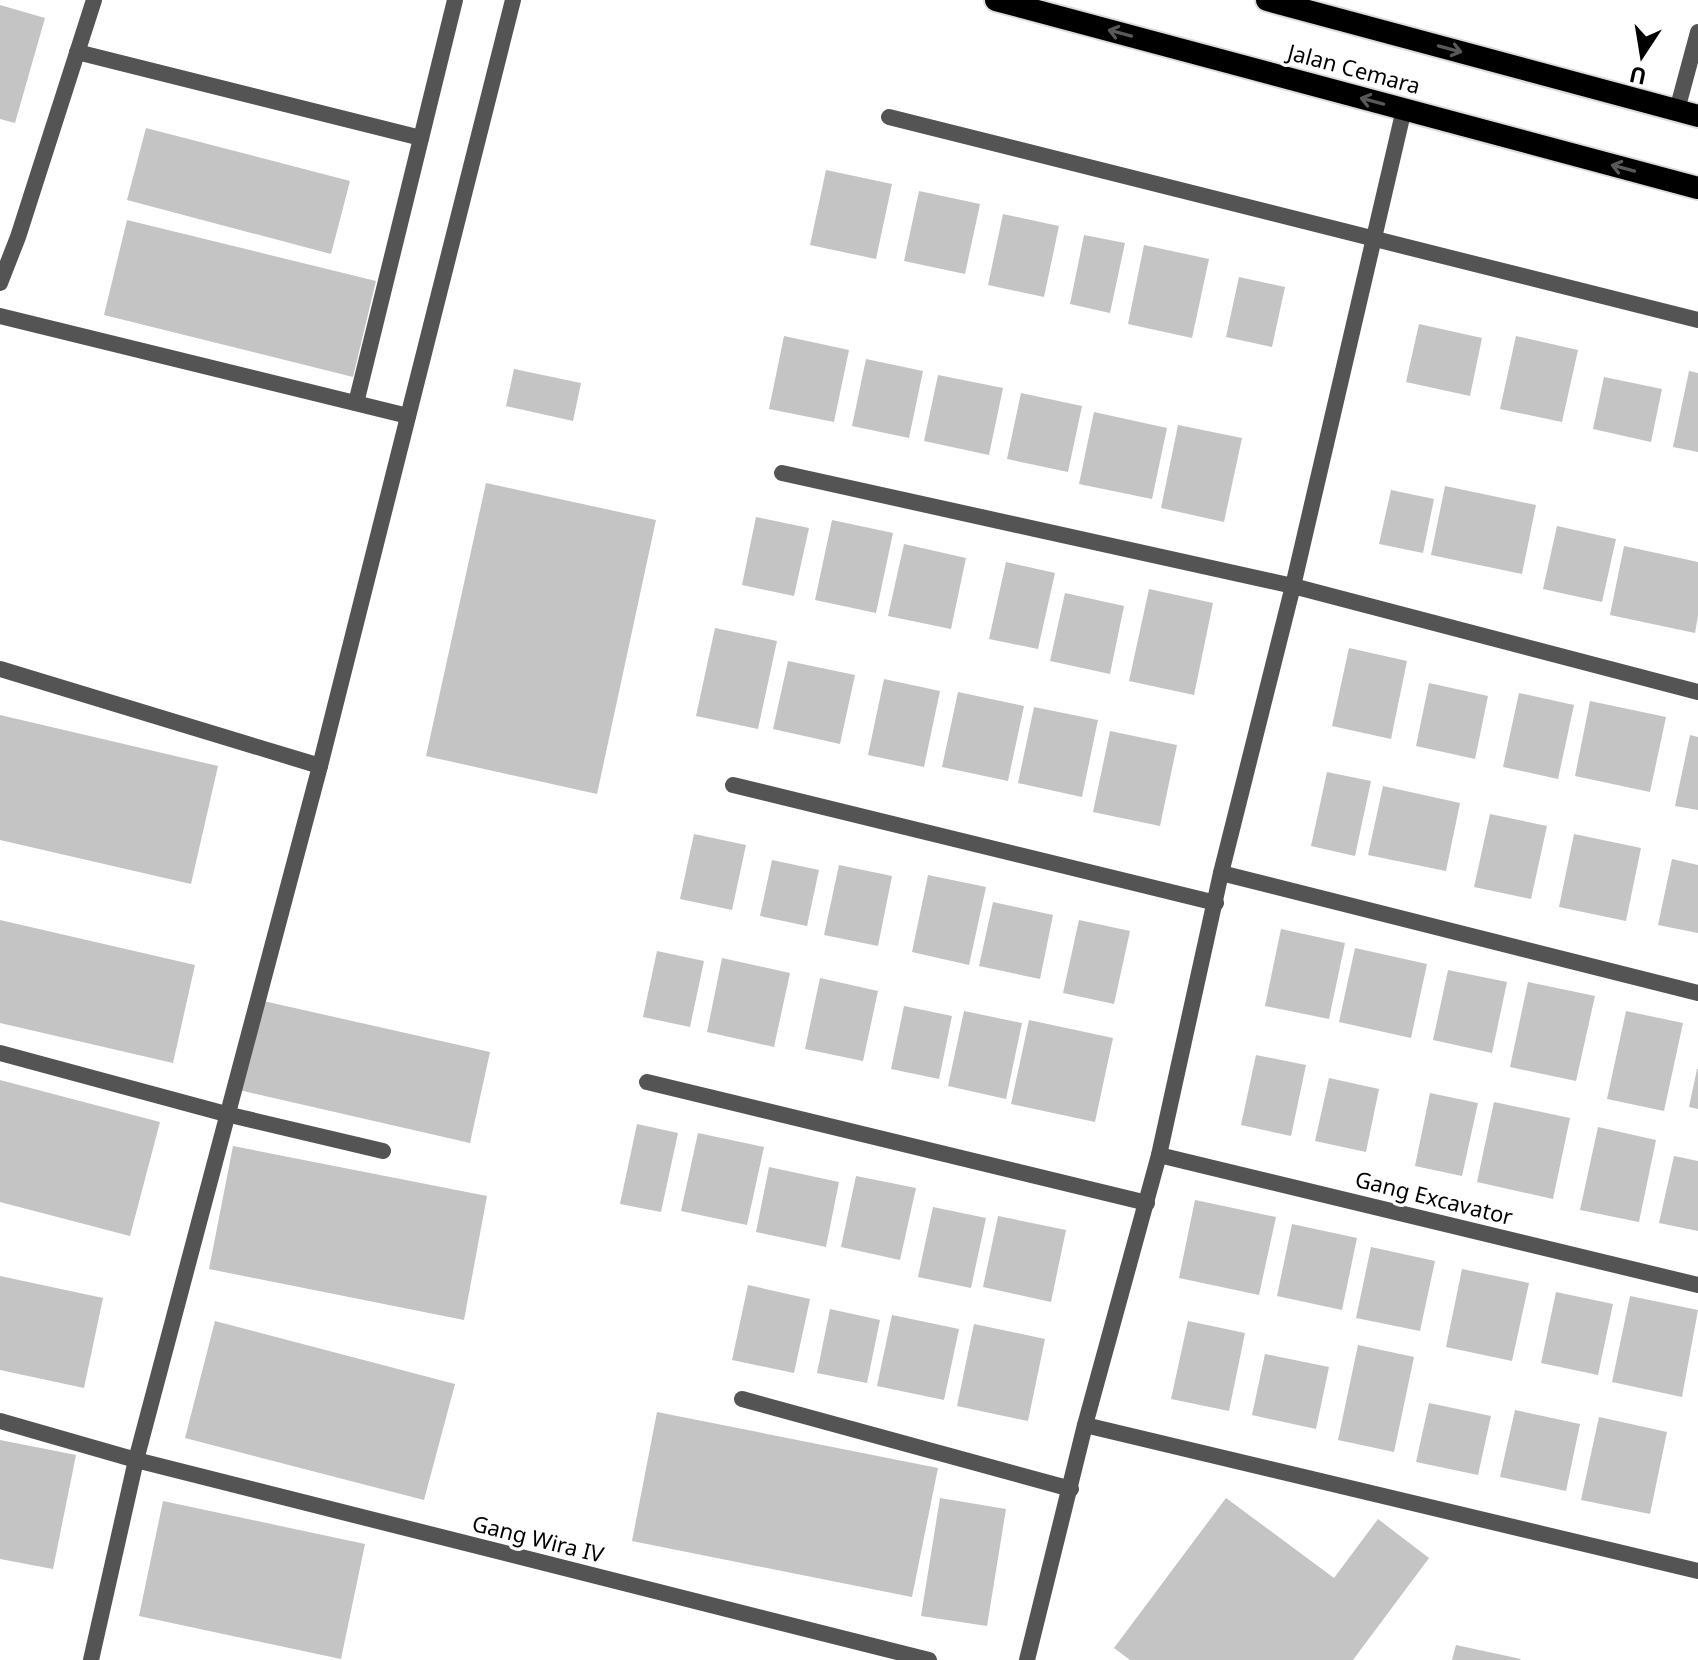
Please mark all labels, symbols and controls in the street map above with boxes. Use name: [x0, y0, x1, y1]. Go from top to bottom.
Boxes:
north arrow: [1602, 16, 1682, 96]
one-way arrow: [1108, 25, 1134, 40]
street label: Jalan Cemara: [1283, 35, 1424, 100]
one-way arrow: [1437, 43, 1463, 58]
text: U: [1626, 60, 1649, 93]
one-way arrow: [1359, 92, 1385, 107]
one-way arrow: [1610, 160, 1636, 175]
street label: Gang Excavator: [1352, 1163, 1516, 1231]
street label: Gang Wira IV: [469, 1507, 608, 1569]

